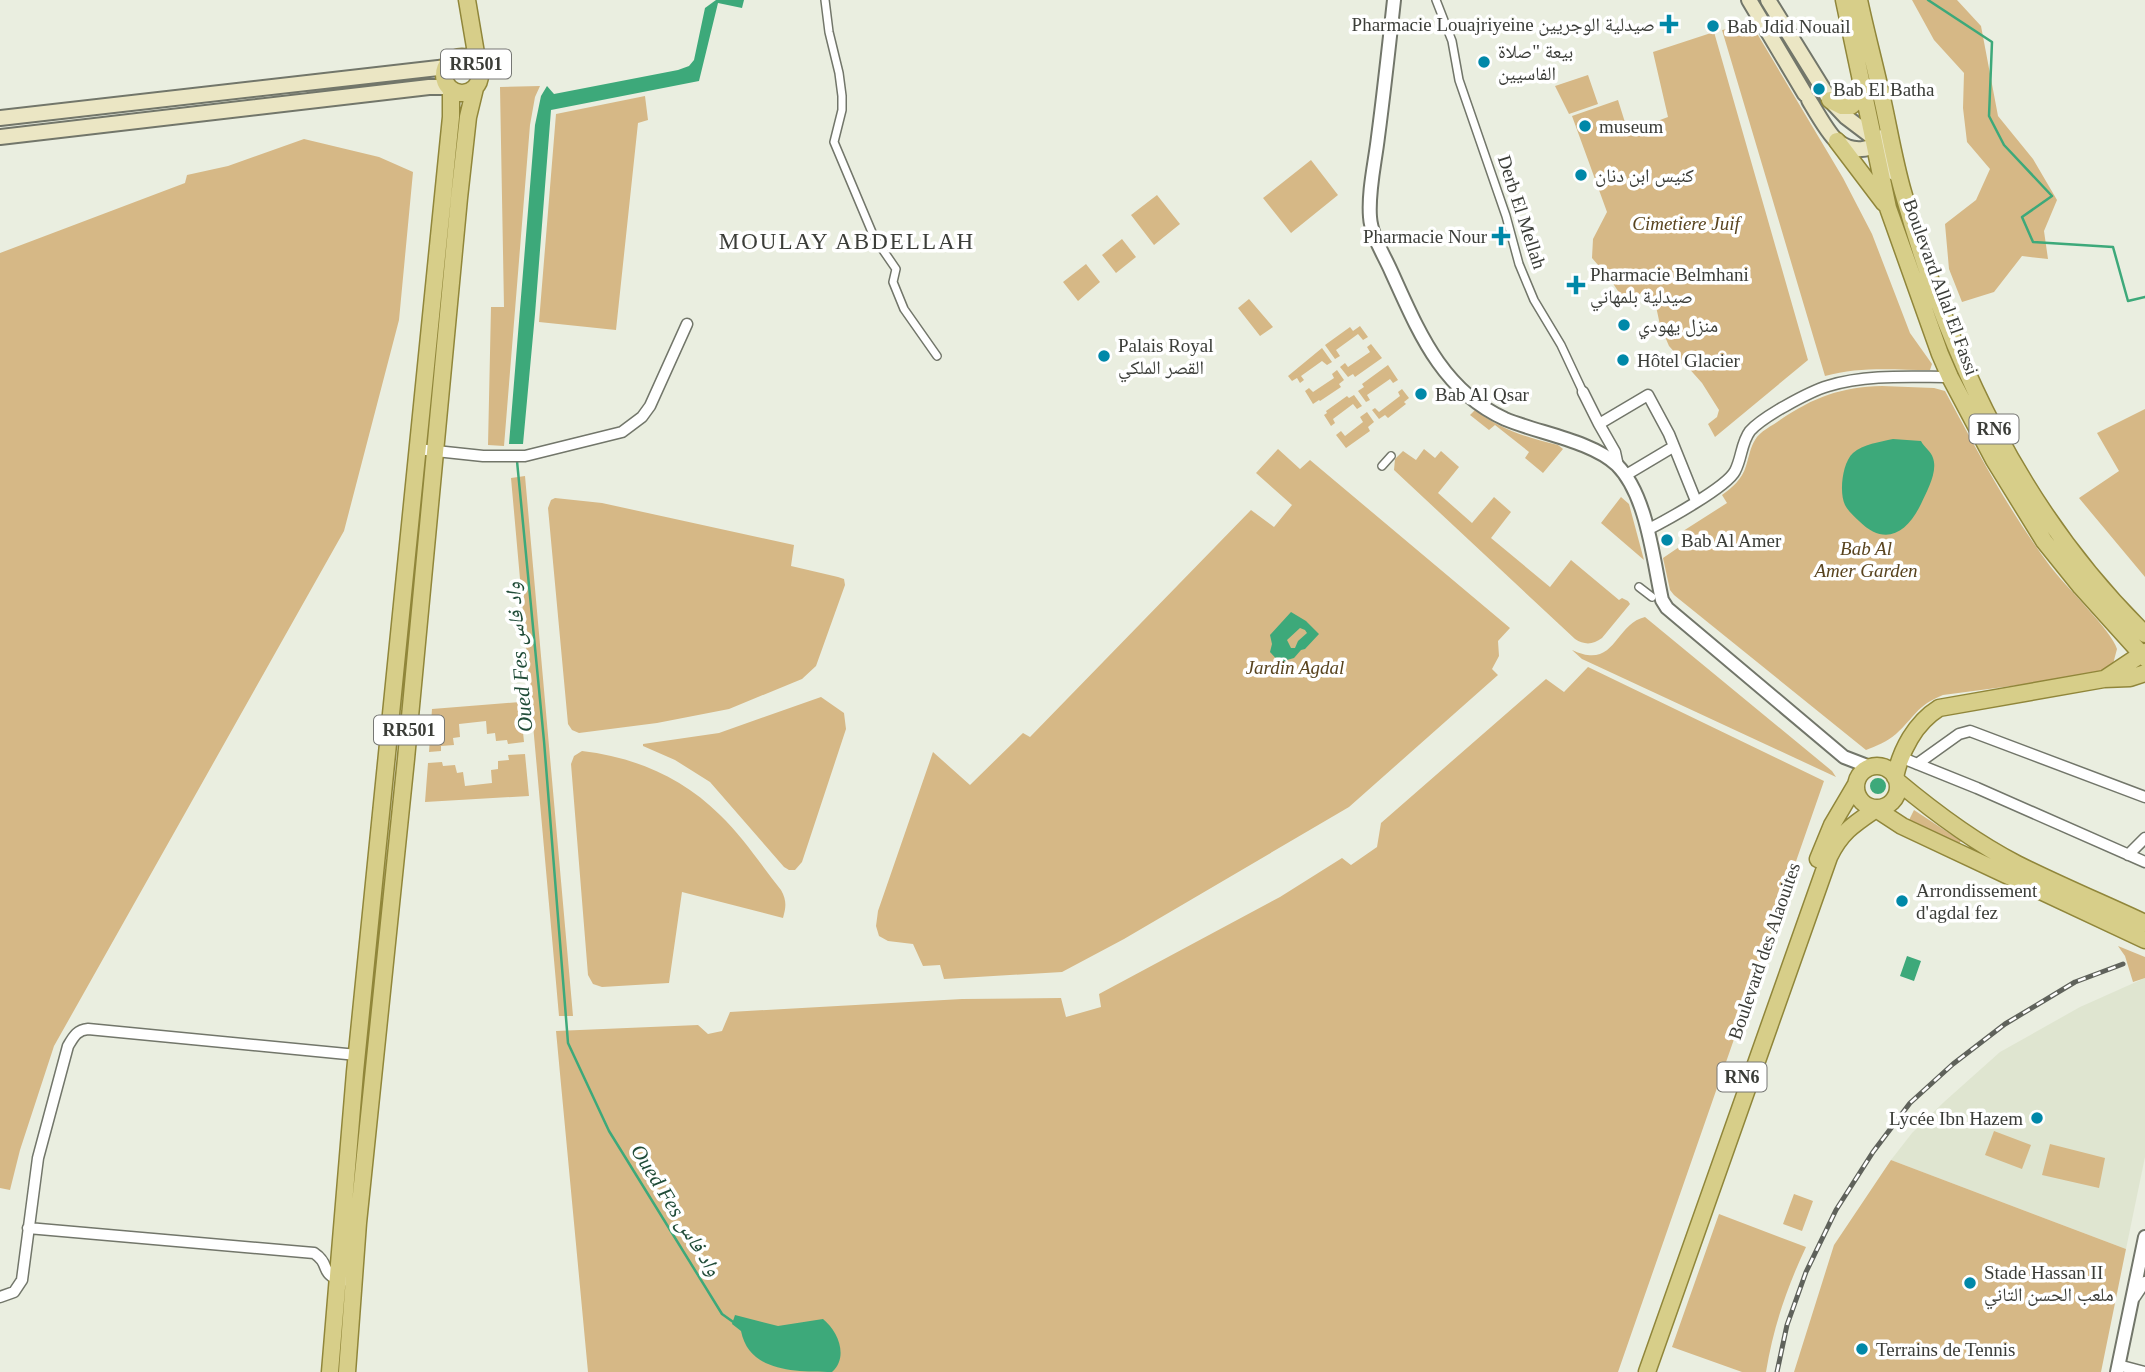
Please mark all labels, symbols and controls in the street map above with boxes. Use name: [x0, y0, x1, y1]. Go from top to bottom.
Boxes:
place label: Pharmacie Louajriyeine صيدلية الوجريين: [1352, 14, 1655, 36]
marker: Pharmacie Louajriyeine صيدلية الوجريين: [1661, 16, 1677, 32]
place label: Bab Jdid Nouail: [1727, 16, 1851, 37]
marker: Bab Jdid Nouail: [1705, 18, 1721, 34]
place label: بيعة "صلاة الفاسيين: [1498, 41, 1573, 85]
road number: RR501: [441, 50, 511, 78]
marker: بيعة "صلاة الفاسيين: [1476, 54, 1492, 70]
place label: Bab El Batha: [1833, 79, 1935, 100]
marker: Bab El Batha: [1811, 81, 1827, 97]
place label: museum: [1599, 116, 1664, 137]
marker: museum: [1577, 118, 1593, 134]
street label: Derb El Mellah: [1494, 153, 1550, 272]
place label: كنيس ابن دنان: [1595, 165, 1694, 187]
marker: كنيس ابن دنان: [1573, 167, 1589, 183]
street label: Boulevard Allal El Fassi: [1899, 196, 1983, 378]
park label: Cimetiere Juif: [1632, 213, 1742, 234]
place label: Pharmacie Nour: [1363, 226, 1488, 247]
marker: Pharmacie Nour: [1493, 228, 1509, 244]
district label: MOULAY ABDELLAH: [719, 229, 975, 254]
place label: Pharmacie Belmhani صيدلية بلمهاني: [1590, 264, 1749, 311]
marker: Pharmacie Belmhani صيدلية بلمهاني: [1568, 277, 1584, 293]
place label: منزل يهودي: [1638, 315, 1718, 340]
marker: منزل يهودي: [1616, 317, 1632, 333]
place label: Palais Royal القصر الملكي: [1118, 335, 1214, 382]
marker: Palais Royal القصر الملكي: [1096, 348, 1112, 364]
place label: Hôtel Glacier: [1637, 350, 1741, 371]
marker: Hôtel Glacier: [1615, 352, 1631, 368]
place label: Bab Al Qsar: [1435, 384, 1530, 405]
marker: Bab Al Qsar: [1413, 386, 1429, 402]
road number: RN6: [1969, 414, 2018, 444]
place label: Bab Al Amer: [1681, 530, 1782, 551]
marker: Bab Al Amer: [1659, 532, 1675, 548]
park label: Bab Al Amer Garden: [1812, 538, 1918, 581]
water label: Oued Fes واد فاس: [500, 581, 539, 733]
park label: Jardin Agdal: [1246, 657, 1344, 678]
road number: RR501: [374, 716, 444, 744]
street label: Boulevard des Alaouites: [1724, 860, 1804, 1042]
place label: Arrondissement d'agdal fez: [1916, 880, 2038, 923]
marker: Arrondissement d'agdal fez: [1894, 893, 1910, 909]
road number: RN6: [1718, 1062, 1766, 1092]
place label: Lycée Ibn Hazem: [1889, 1108, 2023, 1129]
marker: Lycée Ibn Hazem: [2029, 1110, 2045, 1126]
water label: Oued Fes واد فاس: [625, 1140, 726, 1281]
place label: Stade Hassan II ملعب الحسن التاني: [1984, 1262, 2114, 1309]
marker: Stade Hassan II ملعب الحسن التاني: [1962, 1275, 1978, 1291]
place label: Terrains de Tennis: [1876, 1339, 2015, 1360]
marker: Terrains de Tennis: [1854, 1341, 1870, 1357]

